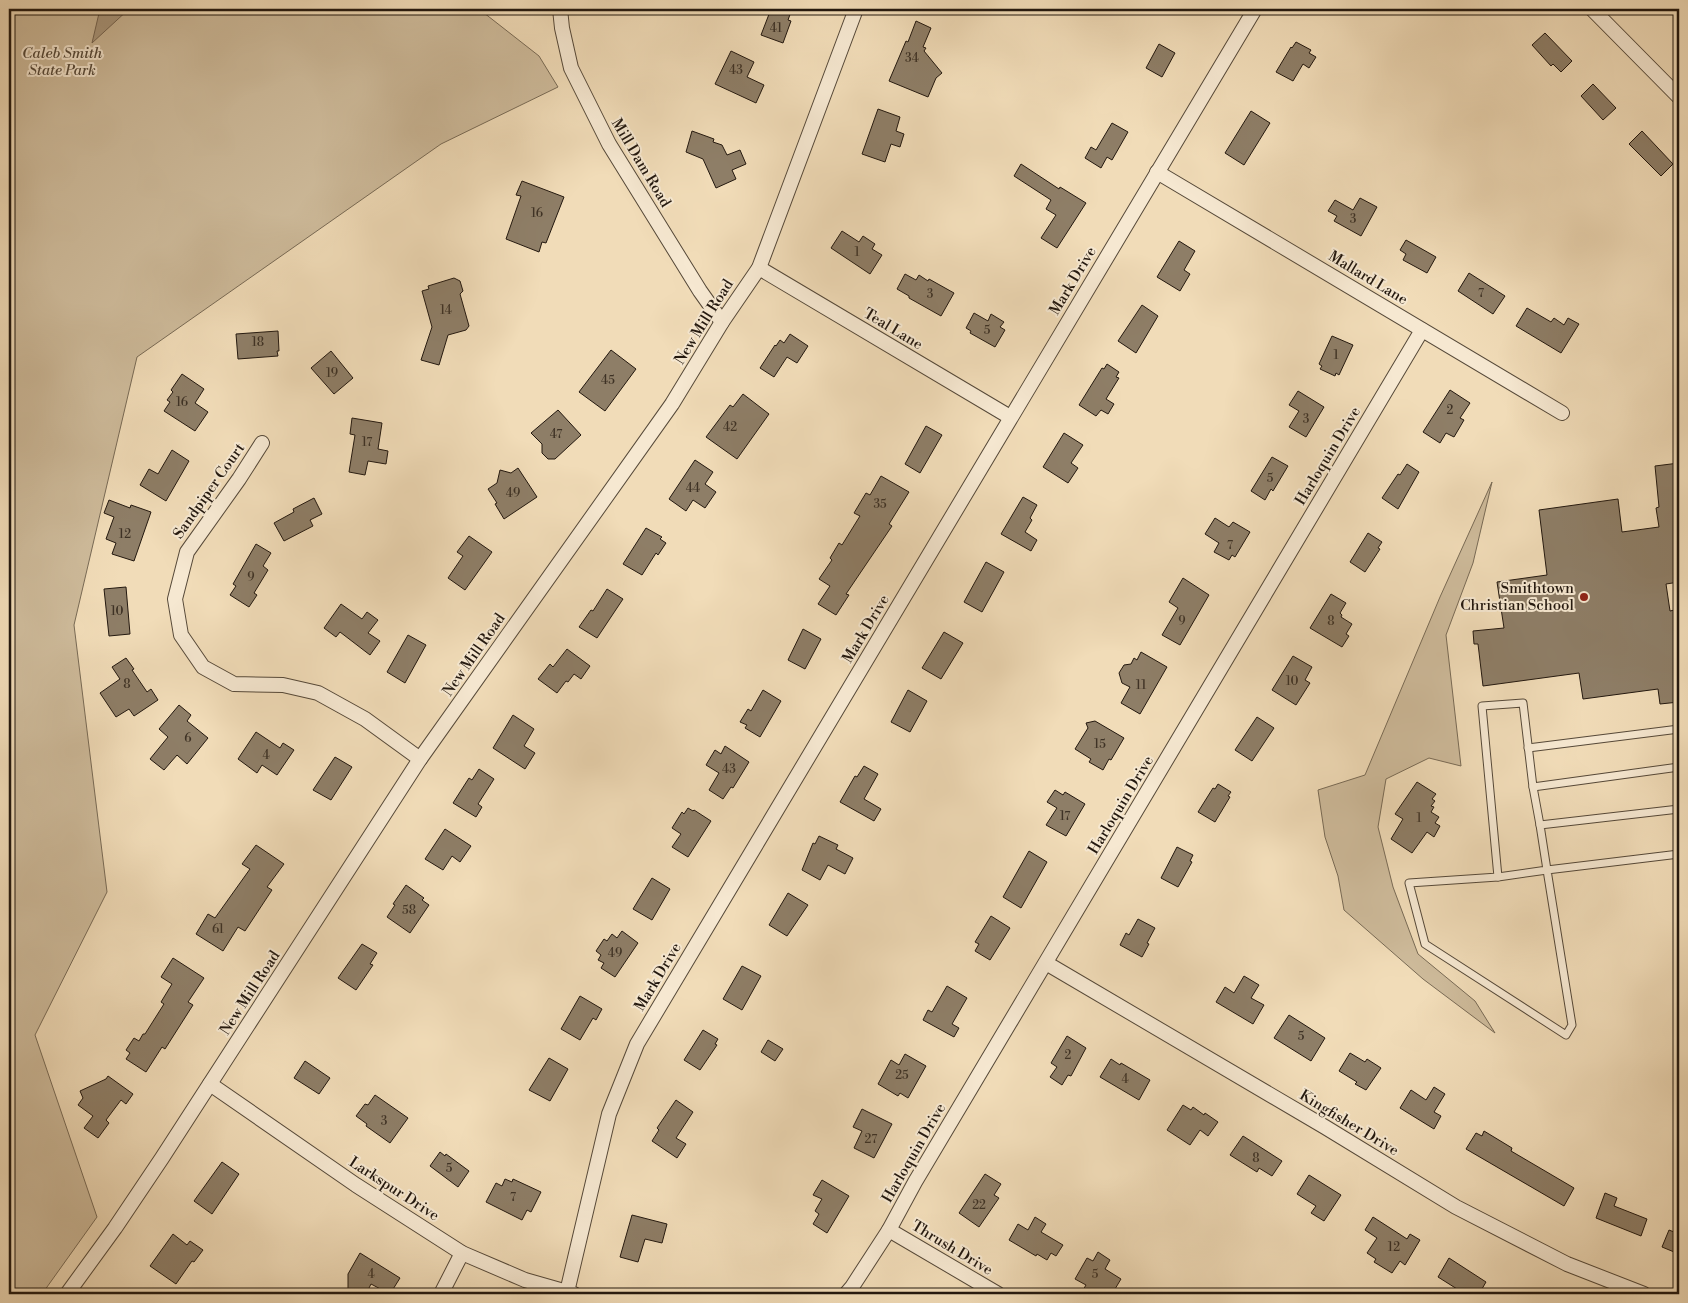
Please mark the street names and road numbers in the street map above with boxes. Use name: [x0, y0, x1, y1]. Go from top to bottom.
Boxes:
street label: Mill Dam Road: [607, 115, 675, 211]
street label: Mark Drive: [1045, 243, 1101, 319]
street label: Mallard Lane: [1325, 247, 1411, 309]
street label: New Mill Road: [670, 275, 738, 368]
street label: Teal Lane: [860, 304, 926, 354]
street label: Harloquin Drive: [1291, 403, 1365, 509]
street label: Sandpiper Court: [169, 439, 249, 543]
street label: Mark Drive: [838, 591, 894, 667]
street label: New Mill Road: [438, 609, 510, 700]
street label: Harloquin Drive: [1084, 752, 1158, 858]
street label: Mark Drive: [630, 939, 686, 1015]
street label: New Mill Road: [216, 947, 285, 1039]
street label: Kingfisher Drive: [1296, 1086, 1402, 1160]
street label: Harloquin Drive: [878, 1100, 950, 1206]
street label: Larkspur Drive: [345, 1153, 443, 1225]
street label: Thrush Drive: [908, 1216, 996, 1280]

